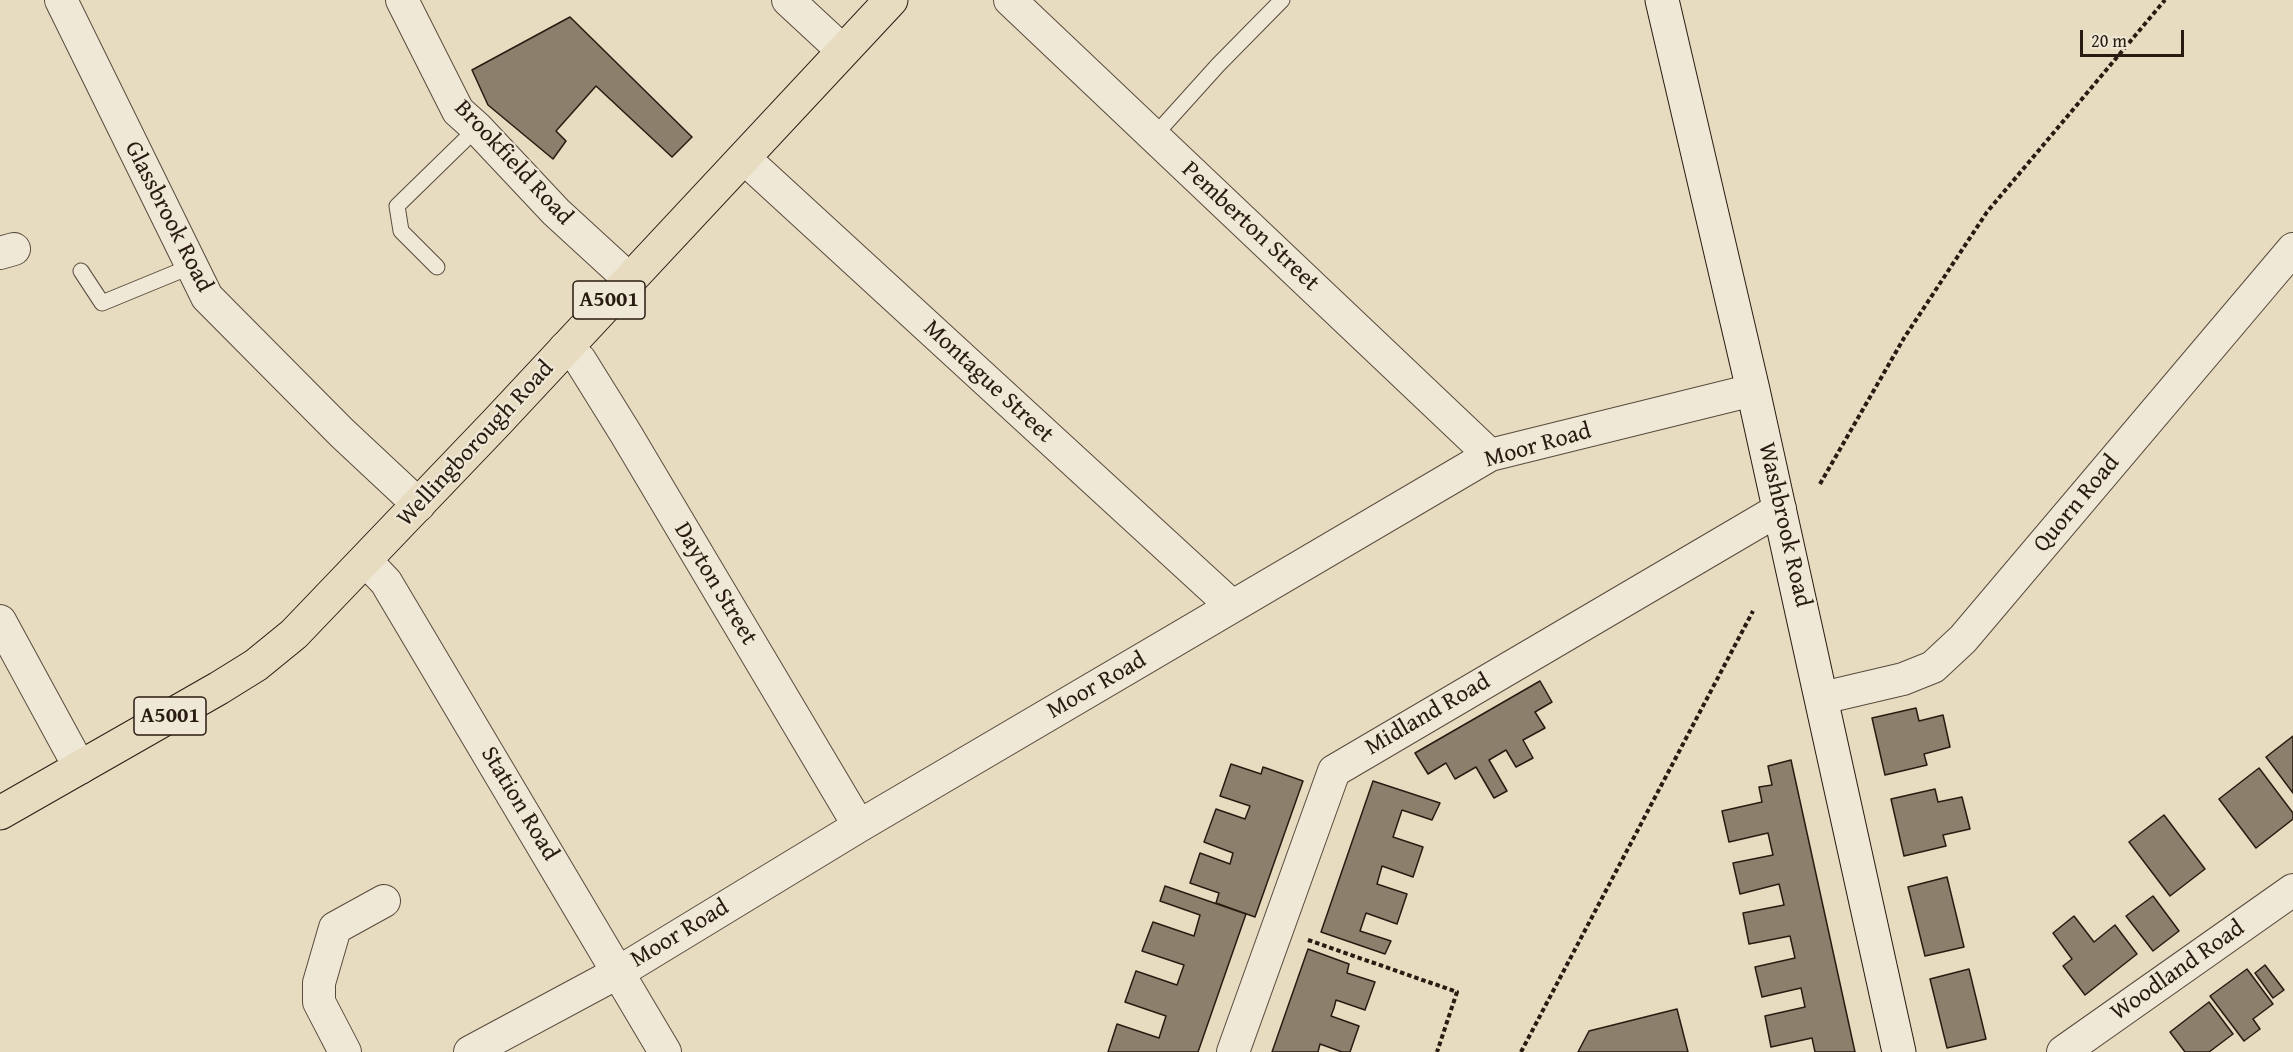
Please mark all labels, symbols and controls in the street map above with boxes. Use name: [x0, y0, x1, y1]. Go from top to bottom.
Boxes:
scale bar: [2083, 18, 2186, 56]
text: 20 m: [2091, 27, 2127, 54]
street label: Brookfield Road: [448, 94, 578, 232]
street label: Glassbrook Road: [118, 137, 218, 297]
street label: Pemberton Street: [1175, 156, 1325, 298]
road number: A5001: [573, 281, 645, 319]
street label: Montague Street: [917, 314, 1059, 450]
street label: Wellingborough Road: [392, 355, 560, 533]
street label: Moor Road: [1481, 417, 1595, 475]
street label: Washbrook Road: [1751, 440, 1817, 610]
street label: Quorn Road: [2028, 449, 2126, 559]
street label: Dayton Street: [667, 517, 763, 651]
street label: Moor Road: [1042, 646, 1152, 726]
street label: Midland Road: [1361, 668, 1495, 762]
road number: A5001: [134, 697, 206, 735]
street label: Station Road: [474, 742, 564, 866]
street label: Moor Road: [626, 893, 734, 975]
street label: Woodland Road: [2106, 914, 2250, 1028]

